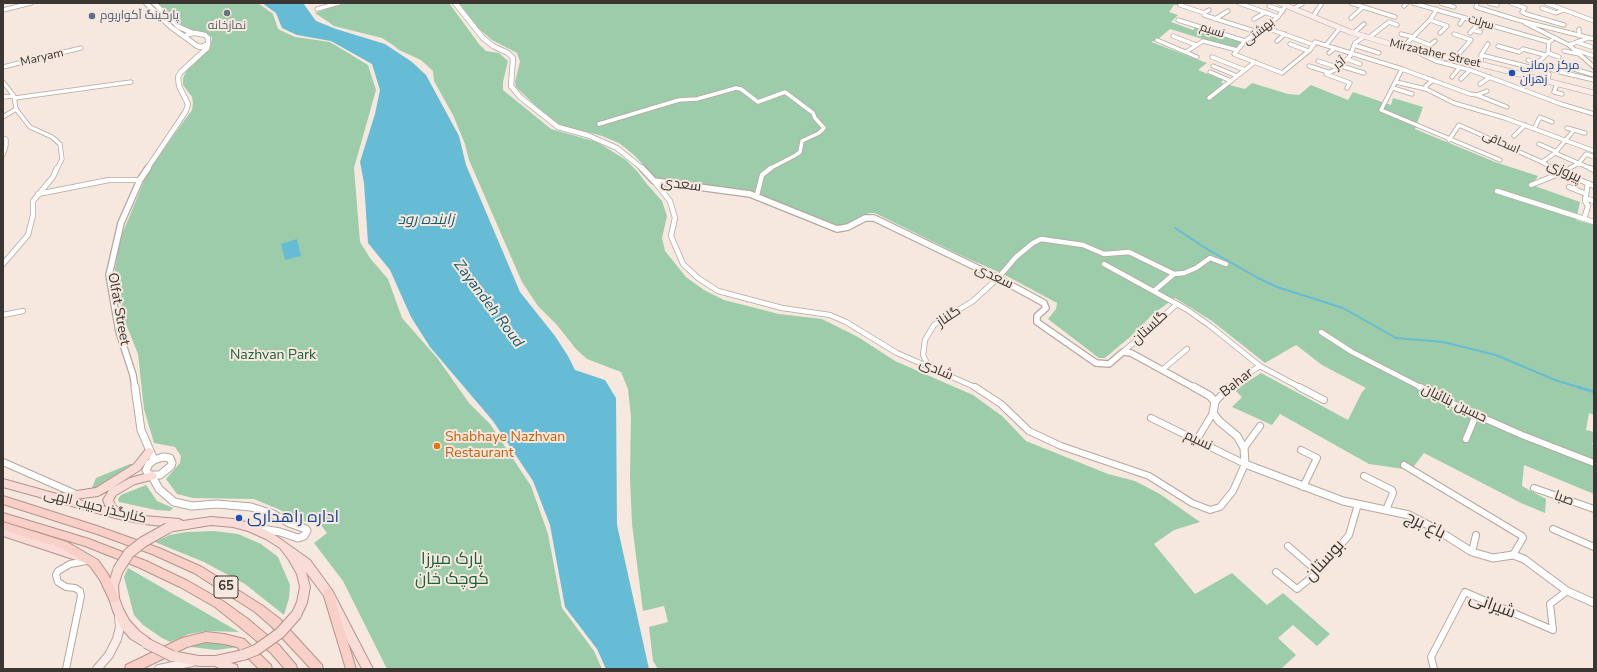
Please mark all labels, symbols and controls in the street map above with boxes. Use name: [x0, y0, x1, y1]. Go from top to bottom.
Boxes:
marker: نمازخانه: [222, 8, 232, 18]
place label: پارکینگ آکواریوم: [100, 9, 179, 23]
marker: پارکینگ آکواریوم: [87, 11, 97, 21]
street label: سرلت: [1466, 12, 1496, 34]
street label: بهشتی: [1241, 15, 1277, 49]
place label: نمازخانه: [208, 19, 246, 33]
street label: نسیم: [1198, 20, 1226, 42]
street label: Mirzataher Street: [1388, 37, 1482, 71]
street label: Maryam: [19, 46, 65, 70]
street label: آذر: [1331, 55, 1349, 73]
place label: مرکز درمانی زهران: [1520, 59, 1579, 87]
marker: مرکز درمانی زهران: [1507, 68, 1517, 78]
street label: اسحاقی: [1480, 128, 1522, 158]
street label: پیروزی: [1544, 157, 1584, 187]
street label: سعدی: [660, 174, 702, 196]
water label: زاینده رود: [398, 211, 454, 229]
water label: Zayandeh Roud: [449, 257, 527, 351]
street label: سعدی: [972, 261, 1016, 293]
street label: Olfat Street: [103, 271, 133, 347]
street label: گلناز: [934, 303, 964, 331]
street label: گلستان: [1128, 307, 1172, 349]
park label: Nazhvan Park: [230, 348, 316, 364]
street label: شادی: [917, 355, 955, 385]
street label: Bahar: [1217, 365, 1257, 401]
street label: حسین بنائیان: [1419, 381, 1489, 427]
street label: نسیم: [1181, 427, 1215, 455]
place label: Shabhaye Nazhvan Restaurant: [445, 430, 565, 462]
marker: Shabhaye Nazhvan Restaurant: [432, 441, 442, 451]
street label: کنارگذر حبیب الهی: [42, 486, 148, 528]
street label: صبا: [1552, 488, 1576, 510]
street label: باغ برج: [1401, 507, 1449, 545]
place label: اداره راهداری: [247, 508, 339, 528]
marker: اداره راهداری: [234, 513, 244, 523]
street label: بوستان: [1301, 536, 1349, 586]
park label: پارک میرزا کوچک خان: [415, 550, 489, 590]
road number: 65: [214, 576, 238, 598]
street label: شیرانی: [1466, 588, 1518, 624]

